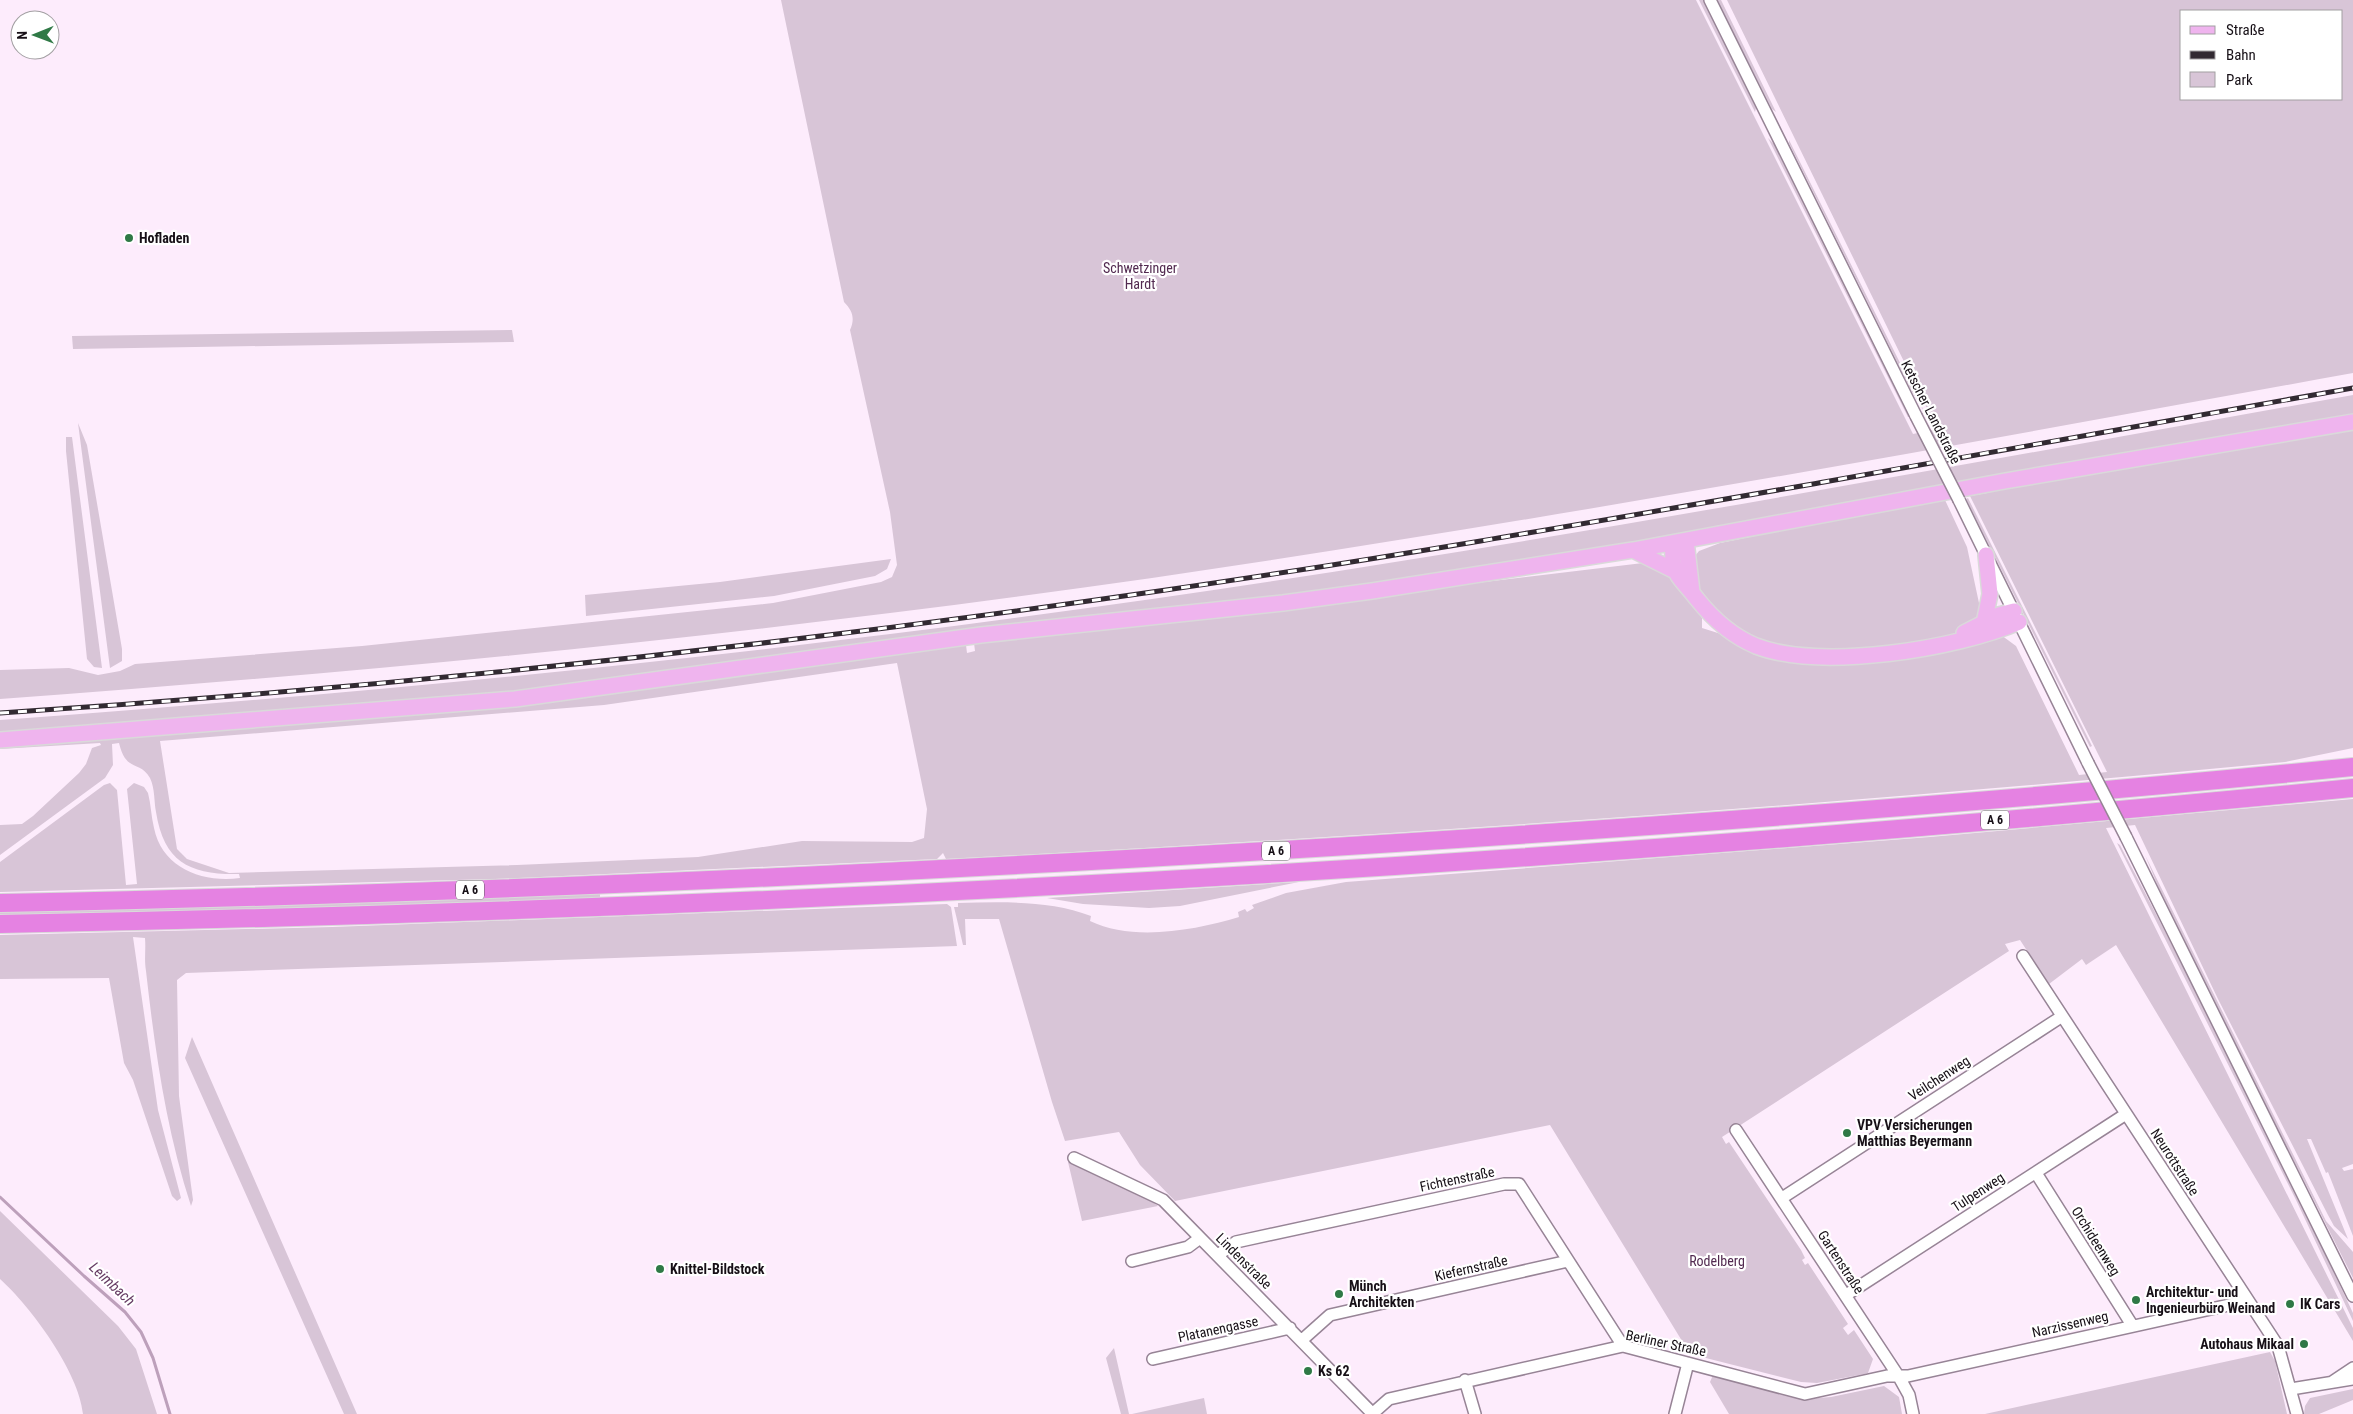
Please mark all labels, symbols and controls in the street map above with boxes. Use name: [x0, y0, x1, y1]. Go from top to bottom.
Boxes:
north arrow: [10, 10, 60, 60]
legend: [2180, 10, 2343, 100]
text: Straße: [2226, 21, 2265, 39]
text: N: [14, 31, 30, 40]
text: Bahn: [2226, 46, 2256, 64]
text: Park: [2226, 71, 2253, 89]
place label: Hofladen: [139, 230, 189, 246]
marker: Hofladen: [123, 232, 135, 244]
park label: Schwetzinger Hardt: [1103, 260, 1177, 292]
street label: Ketscher Landstraße: [1898, 358, 1964, 467]
road number: A 6: [1981, 810, 2009, 830]
road number: A 6: [1262, 841, 1290, 860]
road number: A 6: [456, 880, 484, 900]
street label: Veilchenweg: [1905, 1052, 1973, 1104]
place label: VPV Versicherungen Matthias Beyermann: [1857, 1117, 1973, 1149]
street label: Neurottstraße: [2147, 1126, 2203, 1199]
marker: VPV Versicherungen Matthias Beyermann: [1841, 1127, 1853, 1139]
street label: Fichtenstraße: [1418, 1163, 1496, 1195]
street label: Tulpenweg: [1949, 1169, 2007, 1215]
street label: Orchideenweg: [2068, 1204, 2124, 1278]
street label: Gartenstraße: [1815, 1227, 1868, 1297]
street label: Lindenstraße: [1213, 1230, 1275, 1292]
street label: Kiefernstraße: [1433, 1252, 1509, 1284]
park label: Rodelberg: [1689, 1253, 1745, 1269]
water label: Leimbach: [85, 1258, 139, 1310]
place label: Knittel-Bildstock: [670, 1261, 765, 1277]
marker: Knittel-Bildstock: [654, 1263, 666, 1275]
place label: Münch Architekten: [1349, 1278, 1414, 1310]
place label: Architektur- und Ingenieurbüro Weinand: [2146, 1284, 2275, 1316]
marker: Münch Architekten: [1333, 1288, 1345, 1300]
marker: Architektur- und Ingenieurbüro Weinand: [2130, 1294, 2142, 1306]
place label: IK Cars: [2300, 1296, 2340, 1312]
marker: IK Cars: [2284, 1298, 2296, 1310]
street label: Narzissenweg: [2030, 1307, 2110, 1341]
street label: Platanengasse: [1176, 1313, 1260, 1345]
street label: Berliner Straße: [1624, 1327, 1708, 1359]
place label: Autohaus Mikaal: [2200, 1336, 2294, 1352]
marker: Autohaus Mikaal: [2298, 1338, 2310, 1350]
place label: Ks 62: [1318, 1363, 1349, 1379]
marker: Ks 62: [1302, 1365, 1314, 1377]

